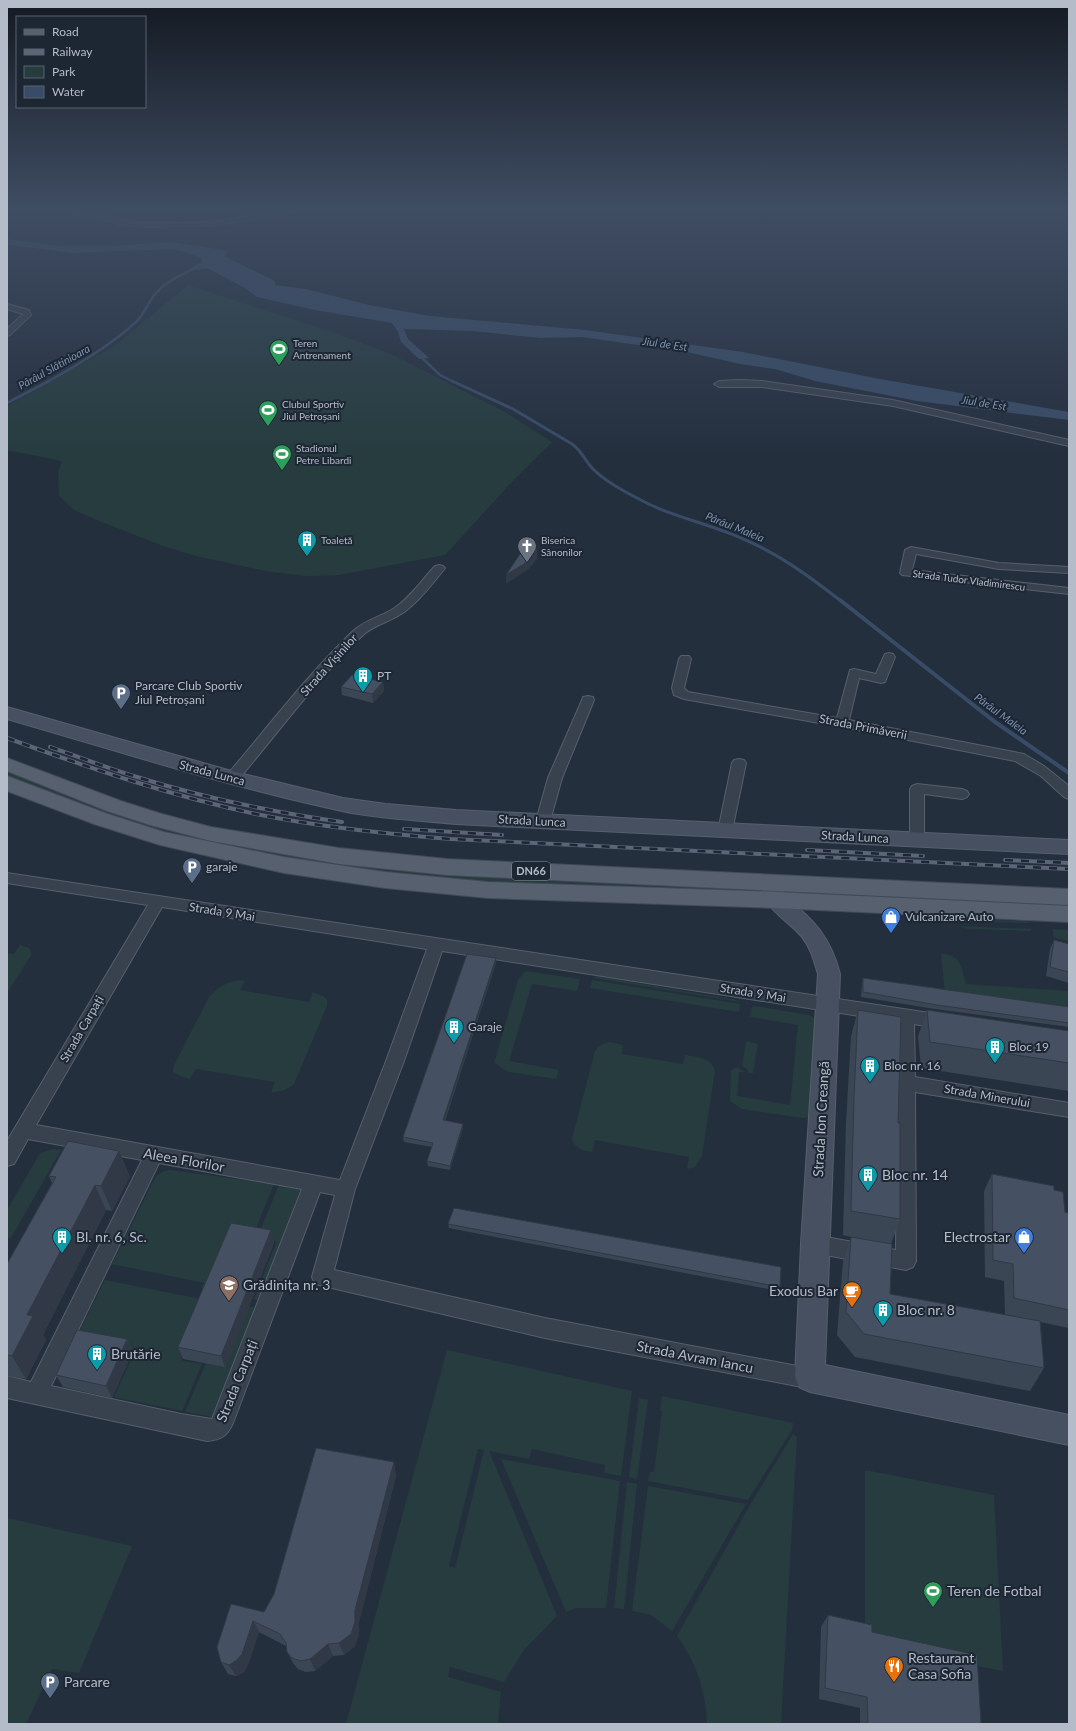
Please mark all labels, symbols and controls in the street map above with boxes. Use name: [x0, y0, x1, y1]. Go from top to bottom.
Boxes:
legend: [16, 16, 146, 108]
text: Road: [52, 24, 79, 39]
text: Railway: [52, 44, 93, 59]
text: Park: [52, 64, 76, 79]
text: Water: [52, 84, 85, 99]
water label: Jiul de Est: [641, 334, 689, 353]
place label: Teren Antrenament: [293, 337, 351, 361]
sports icon: Teren Antrenament: [268, 338, 290, 366]
water label: Pârâul Slătinioara: [16, 341, 92, 392]
water label: Jiul de Est: [960, 392, 1008, 413]
place label: Clubul Sportiv Jiul Petroșani: [282, 398, 345, 422]
sports icon: Clubul Sportiv Jiul Petroșani: [257, 399, 279, 427]
place label: Stadionul Petre Libardi: [296, 442, 351, 466]
sports icon: Stadionul Petre Libardi: [271, 443, 293, 471]
water label: Pârâul Maleia: [704, 509, 767, 544]
building icon: Toaletă: [296, 529, 318, 557]
place label: Toaletă: [321, 534, 353, 546]
place label: Biserica Sânonilor: [541, 534, 583, 558]
church icon: Biserica Sânonilor: [516, 535, 538, 563]
street label: Strada Tudor Vladimirescu: [912, 567, 1026, 593]
street label: Strada Vișinilor: [297, 630, 361, 699]
building icon: PT: [352, 665, 374, 693]
place label: PT: [377, 668, 391, 683]
place label: Parcare Club Sportiv Jiul Petroșani: [135, 678, 243, 707]
parking icon: Parcare Club Sportiv Jiul Petroșani: [110, 682, 132, 710]
water label: Pârâul Maleia: [972, 690, 1031, 737]
street label: Strada Primăverii: [818, 711, 908, 742]
street label: Strada Lunca: [178, 757, 247, 788]
street label: Strada Lunca: [498, 811, 566, 830]
street label: Strada Lunca: [821, 827, 889, 846]
parking icon: garaje: [181, 856, 203, 884]
place label: garaje: [206, 859, 238, 874]
road number: DN66: [512, 862, 550, 880]
street label: Strada 9 Mai: [188, 899, 256, 924]
shop icon: Vulcanizare Auto: [880, 906, 902, 934]
place label: Vulcanizare Auto: [905, 909, 994, 924]
street label: Strada 9 Mai: [719, 980, 787, 1005]
street label: Strada Carpați: [56, 993, 107, 1065]
building icon: Garaje: [443, 1016, 465, 1044]
place label: Garaje: [468, 1019, 502, 1034]
building icon: Bloc 19: [984, 1036, 1006, 1064]
place label: Bloc 19: [1009, 1039, 1049, 1054]
building icon: Bloc nr. 16: [859, 1055, 881, 1083]
place label: Bloc nr. 16: [884, 1058, 941, 1073]
street label: Strada Ion Creangă: [809, 1060, 832, 1177]
street label: Strada Minerului: [943, 1081, 1031, 1110]
street label: Aleea Florilor: [142, 1144, 226, 1175]
building icon: Bloc nr. 14: [857, 1164, 879, 1192]
place label: Bloc nr. 14: [882, 1166, 948, 1183]
building icon: Bl. nr. 6, Sc.: [51, 1226, 73, 1254]
shop icon: Electrostar: [1013, 1226, 1035, 1254]
place label: Bl. nr. 6, Sc.: [76, 1228, 147, 1245]
place label: Electrostar: [944, 1228, 1010, 1245]
school or university icon: Grădinița nr. 3: [218, 1274, 240, 1302]
place label: Grădinița nr. 3: [243, 1276, 330, 1293]
cafe icon: Exodus Bar: [841, 1280, 863, 1308]
place label: Exodus Bar: [769, 1282, 838, 1299]
building icon: Bloc nr. 8: [872, 1299, 894, 1327]
place label: Bloc nr. 8: [897, 1301, 955, 1318]
street label: Strada Carpați: [212, 1337, 261, 1424]
street label: Strada Avram Iancu: [635, 1337, 755, 1376]
building icon: Brutărie: [86, 1343, 108, 1371]
place label: Brutărie: [111, 1345, 161, 1362]
sports icon: Teren de Fotbal: [922, 1580, 944, 1608]
place label: Teren de Fotbal: [947, 1582, 1042, 1599]
place label: Restaurant Casa Sofia: [908, 1649, 974, 1682]
restaurant icon: Restaurant Casa Sofia: [883, 1655, 905, 1683]
parking icon: Parcare: [39, 1671, 61, 1699]
place label: Parcare: [64, 1673, 110, 1690]

